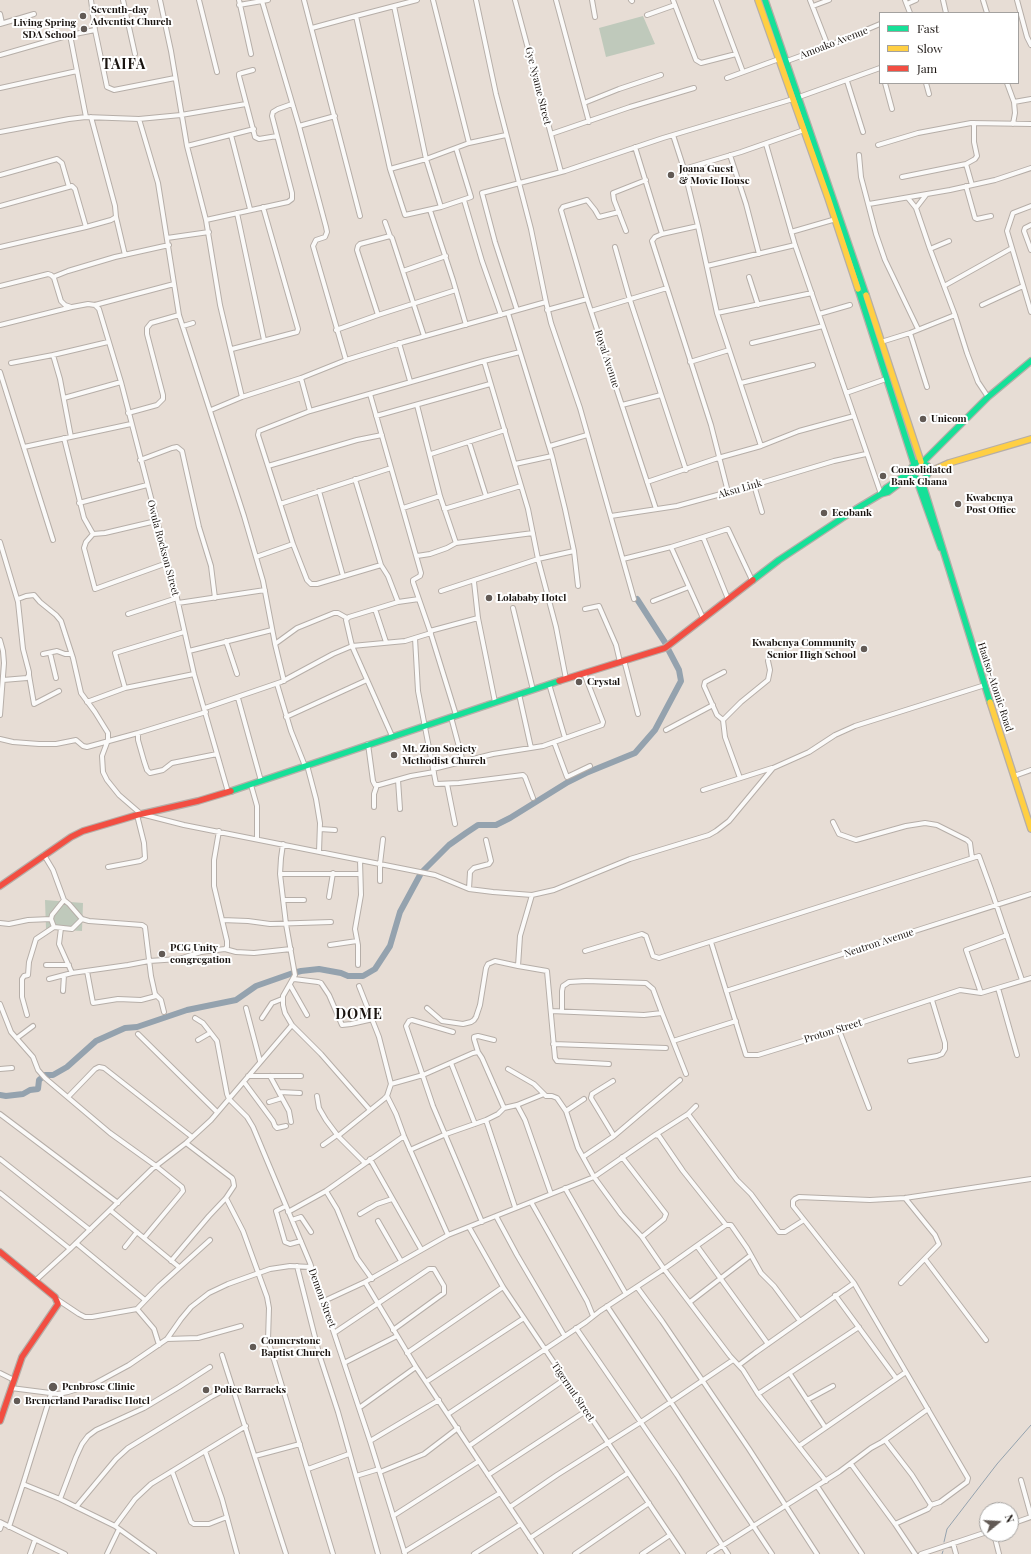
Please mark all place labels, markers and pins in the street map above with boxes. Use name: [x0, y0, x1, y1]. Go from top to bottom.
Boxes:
place label: Seventh-day Adventist Church: [91, 4, 172, 28]
marker: Seventh-day Adventist Church: [78, 11, 88, 21]
place label: Living Spring SDA School: [13, 17, 76, 40]
marker: Living Spring SDA School: [79, 24, 89, 34]
place label: Joana Guest & Movie House: [679, 163, 750, 186]
marker: Joana Guest & Movie House: [666, 170, 676, 180]
place label: Unicom: [931, 413, 967, 425]
marker: Unicom: [918, 414, 928, 424]
place label: Consolidated Bank Ghana: [891, 464, 952, 488]
marker: Consolidated Bank Ghana: [878, 471, 888, 481]
place label: Kwabenya Post Office: [966, 492, 1016, 516]
marker: Kwabenya Post Office: [953, 499, 963, 509]
place label: Ecobank: [832, 507, 872, 519]
marker: Ecobank: [819, 508, 829, 518]
place label: Lolababy Hotel: [497, 592, 566, 604]
marker: Lolababy Hotel: [484, 593, 494, 603]
place label: Kwabenya Community Senior High School: [752, 637, 856, 660]
marker: Kwabenya Community Senior High School: [859, 644, 869, 654]
place label: Crystal: [587, 676, 620, 688]
marker: Crystal: [574, 677, 584, 687]
place label: Mt. Zion Society Methodist Church: [402, 743, 486, 766]
marker: Mt. Zion Society Methodist Church: [389, 750, 399, 760]
place label: PCG Unity congregation: [170, 942, 231, 966]
marker: PCG Unity congregation: [157, 949, 167, 959]
place label: Connerstone Baptist Church: [261, 1335, 331, 1358]
marker: Connerstone Baptist Church: [248, 1342, 258, 1352]
marker: Penbrose Clinic: [47, 1381, 59, 1393]
place label: Penbrose Clinic: [62, 1381, 135, 1393]
place label: Police Barracks: [214, 1384, 286, 1396]
marker: Police Barracks: [201, 1385, 211, 1395]
place label: Bremerland Paradise Hotel: [25, 1395, 150, 1407]
marker: Bremerland Paradise Hotel: [12, 1396, 22, 1406]

